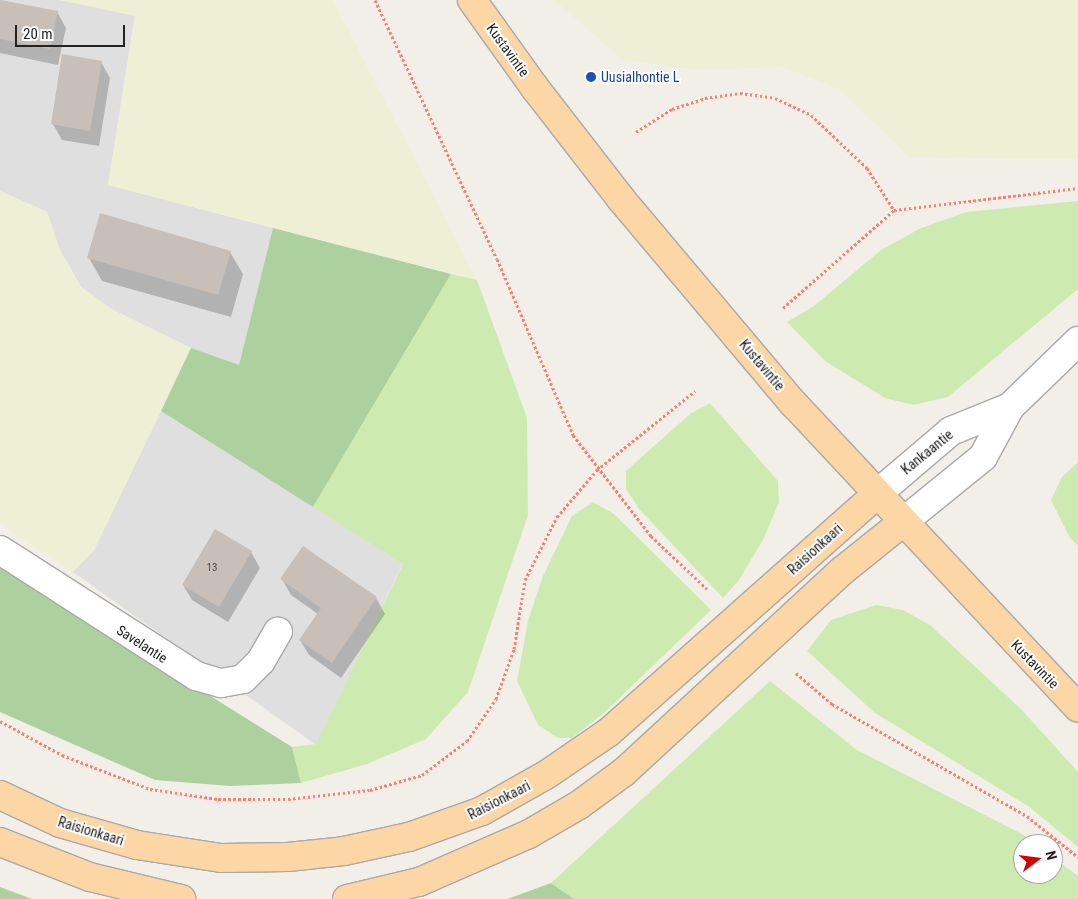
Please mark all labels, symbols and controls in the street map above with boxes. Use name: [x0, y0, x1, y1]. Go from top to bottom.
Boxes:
scale bar: [18, 15, 128, 47]
street label: Kustavintie: [483, 20, 533, 80]
text: 20 m: [23, 25, 53, 43]
place label: Uusialhontie L: [601, 69, 680, 85]
marker: Uusialhontie L: [585, 71, 597, 83]
street label: Kustavintie: [736, 336, 788, 394]
street label: Kankaantie: [898, 426, 956, 478]
street label: Raisionkaari: [784, 520, 846, 578]
house number: 13: [207, 561, 217, 575]
street label: Savelantie: [114, 621, 170, 667]
street label: Kustavintie: [1008, 636, 1062, 692]
street label: Raisionkaari: [465, 777, 533, 823]
street label: Raisionkaari: [56, 813, 126, 849]
north arrow: [1013, 834, 1063, 884]
text: N: [1043, 849, 1060, 862]

